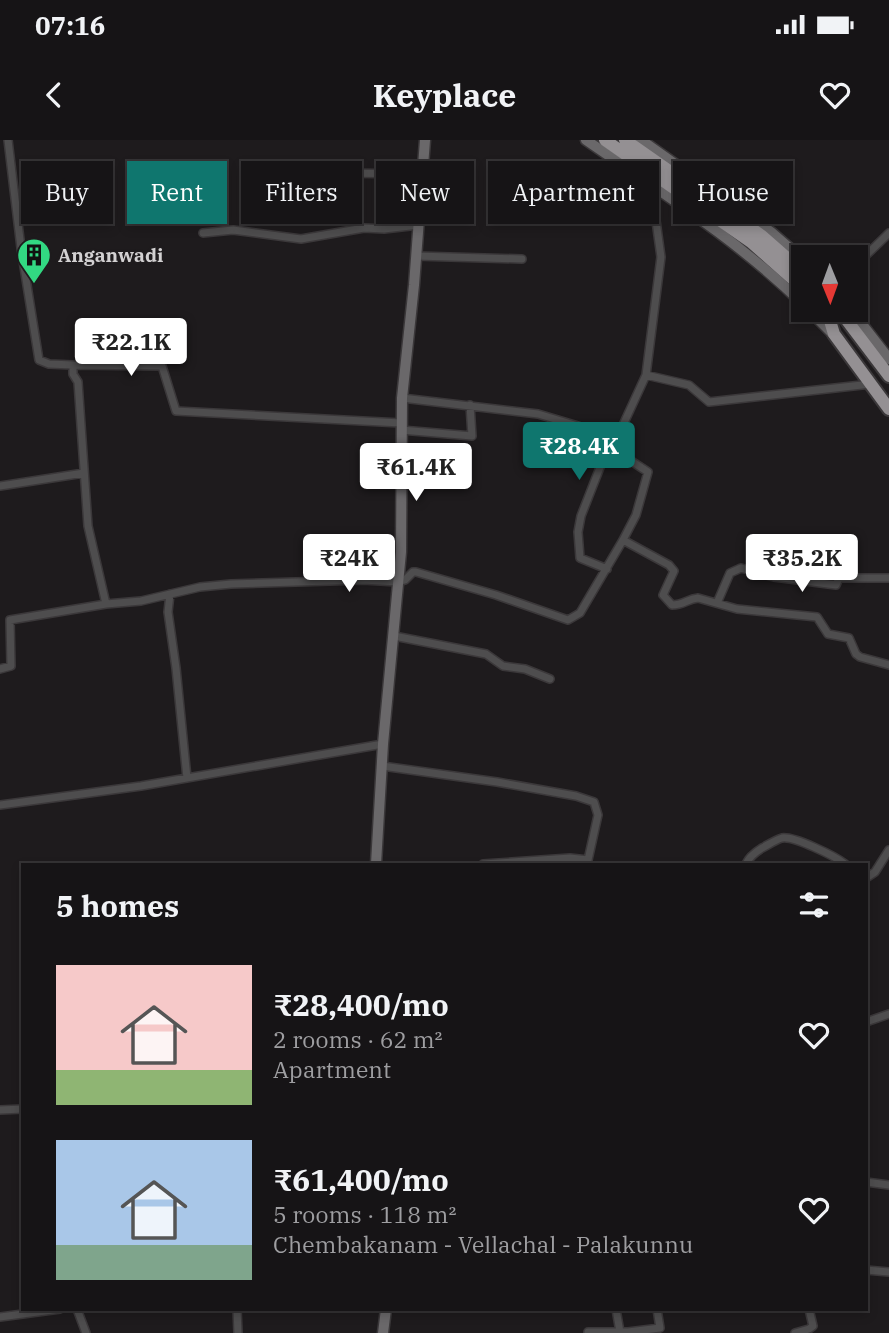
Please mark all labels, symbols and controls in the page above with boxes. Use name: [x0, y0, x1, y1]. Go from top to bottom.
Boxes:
text: 07:16: [35, 8, 105, 42]
text: Keyplace: [373, 74, 516, 116]
icon: back: [35, 76, 73, 114]
icon: heart: [816, 76, 854, 114]
chip: Buy: [21, 161, 113, 224]
chip: Rent: [127, 161, 227, 224]
chip: Filters: [241, 161, 362, 224]
chip: New: [376, 161, 474, 224]
chip: Apartment: [488, 161, 659, 224]
chip: House: [673, 161, 793, 224]
building icon: Anganwadi: [15, 236, 53, 285]
place label: Anganwadi: [58, 243, 163, 267]
north arrow: [791, 245, 868, 322]
map controls: [791, 245, 868, 322]
pin: ₹22.1K: [74, 318, 188, 378]
text: ₹22.1K: [91, 326, 171, 356]
pin: ₹28.4K: [522, 422, 636, 482]
text: ₹28.4K: [539, 430, 619, 460]
pin: ₹61.4K: [359, 444, 473, 503]
text: ₹61.4K: [376, 451, 456, 481]
pin: ₹24K: [308, 534, 390, 594]
pin: ₹35.2K: [745, 534, 859, 594]
text: ₹24K: [319, 542, 379, 572]
text: ₹35.2K: [762, 542, 842, 572]
text: 5 homes: [56, 886, 179, 925]
icon: filters: [795, 886, 833, 924]
text: ₹28,400/mo: [273, 985, 449, 1024]
icon: home: [112, 993, 196, 1077]
icon: heart: [795, 1016, 833, 1054]
text: 2 rooms · 62 m²: [273, 1024, 443, 1054]
text: Apartment: [273, 1054, 391, 1084]
text: ₹61,400/mo: [273, 1160, 449, 1199]
icon: home: [112, 1168, 196, 1252]
icon: heart: [795, 1191, 833, 1229]
text: 5 rooms · 118 m²: [273, 1199, 456, 1229]
text: Chembakanam - Vellachal - Palakunnu: [273, 1229, 693, 1259]

